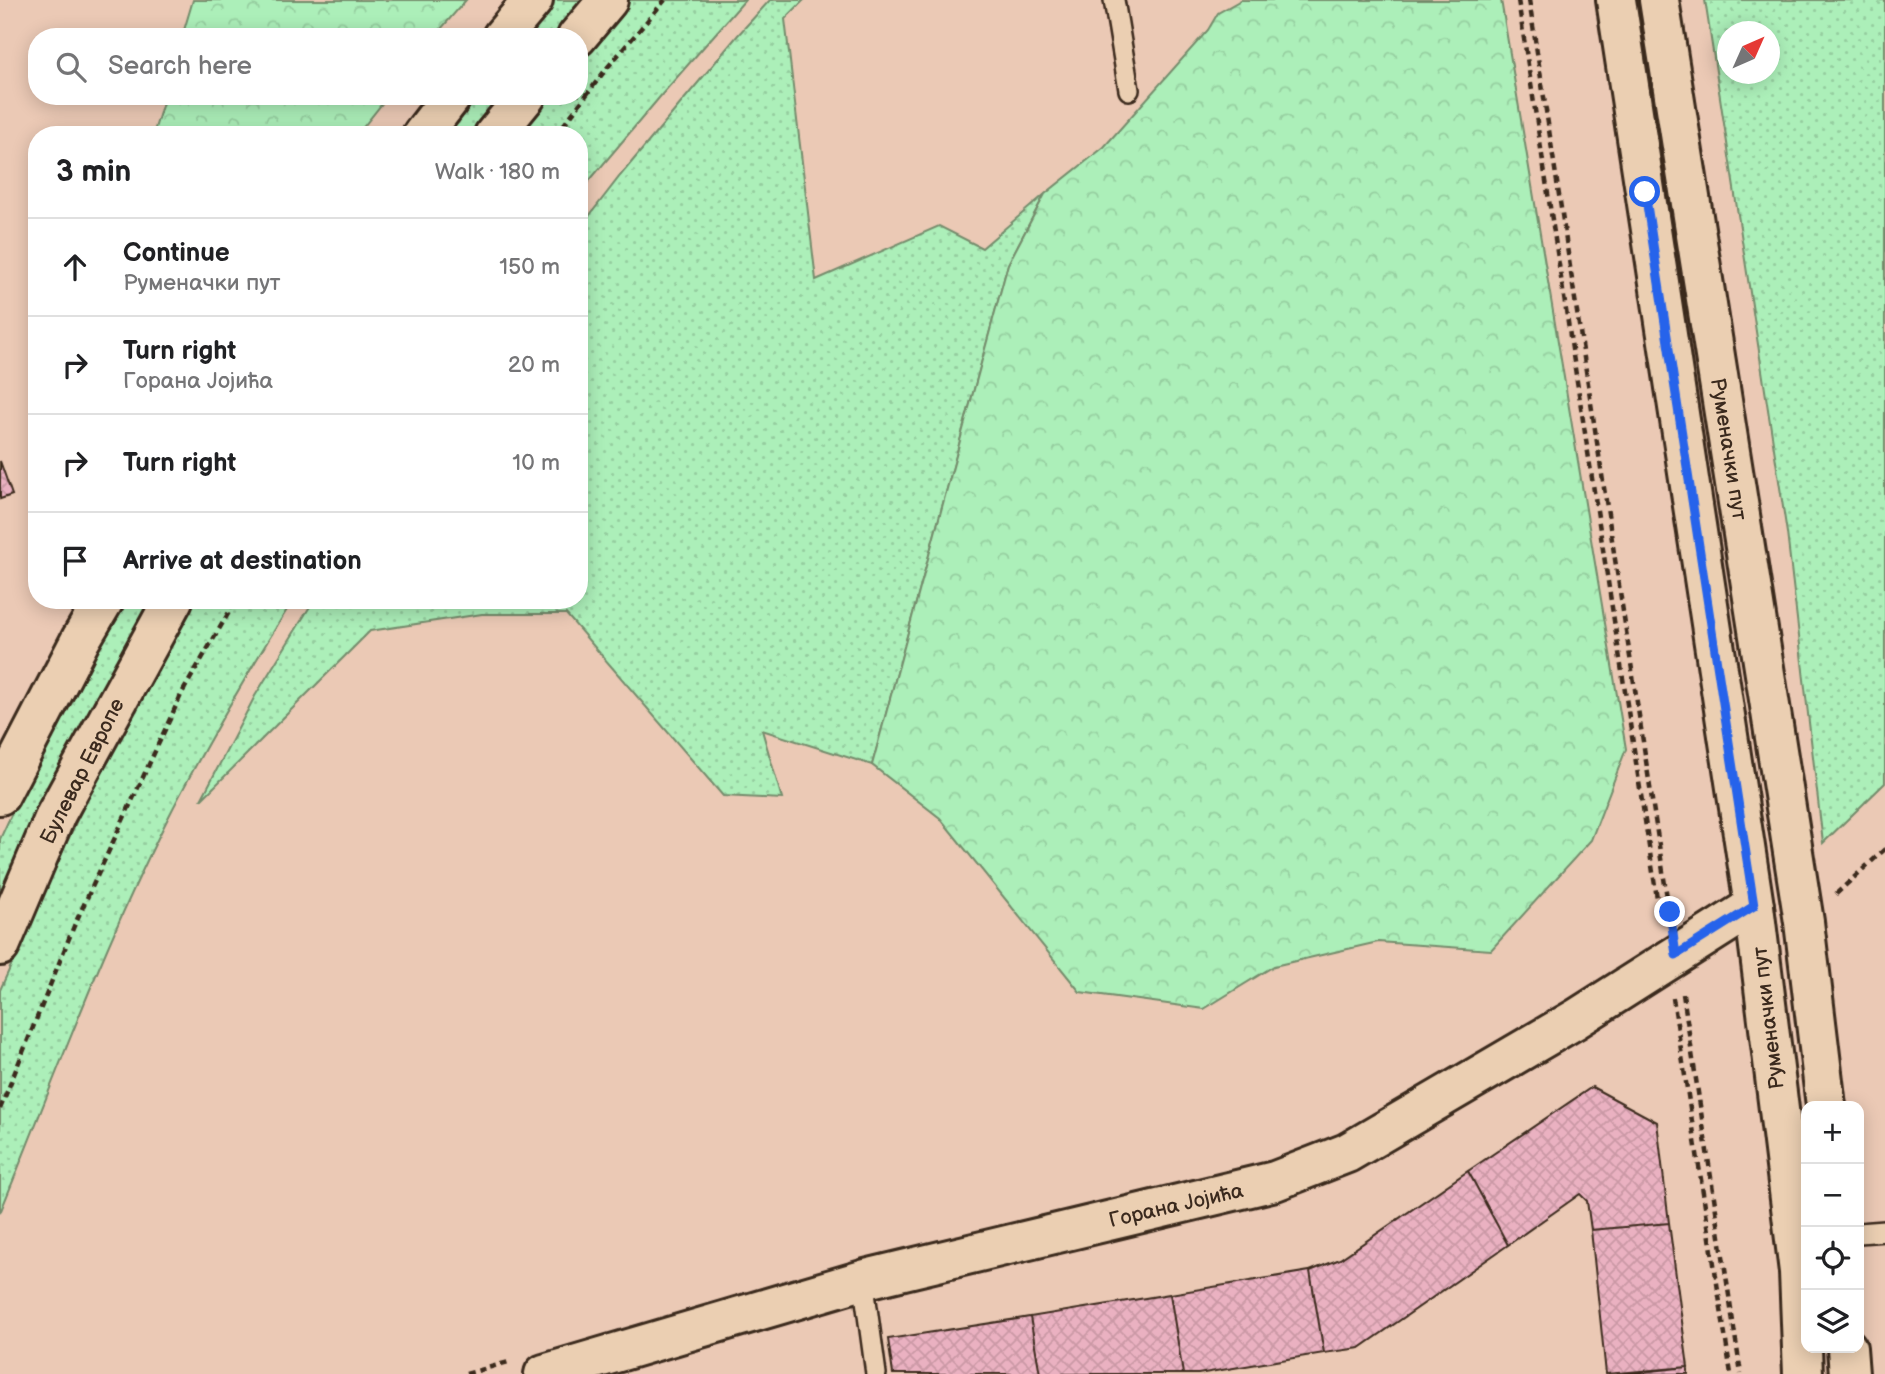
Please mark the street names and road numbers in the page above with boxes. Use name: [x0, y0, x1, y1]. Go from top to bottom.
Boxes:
street label: Руменачки пут: [1705, 376, 1752, 522]
street label: Булевар Европе: [35, 694, 130, 848]
street label: Руменачки пут: [1747, 945, 1790, 1091]
street label: Горана Јојића: [1107, 1178, 1246, 1233]

